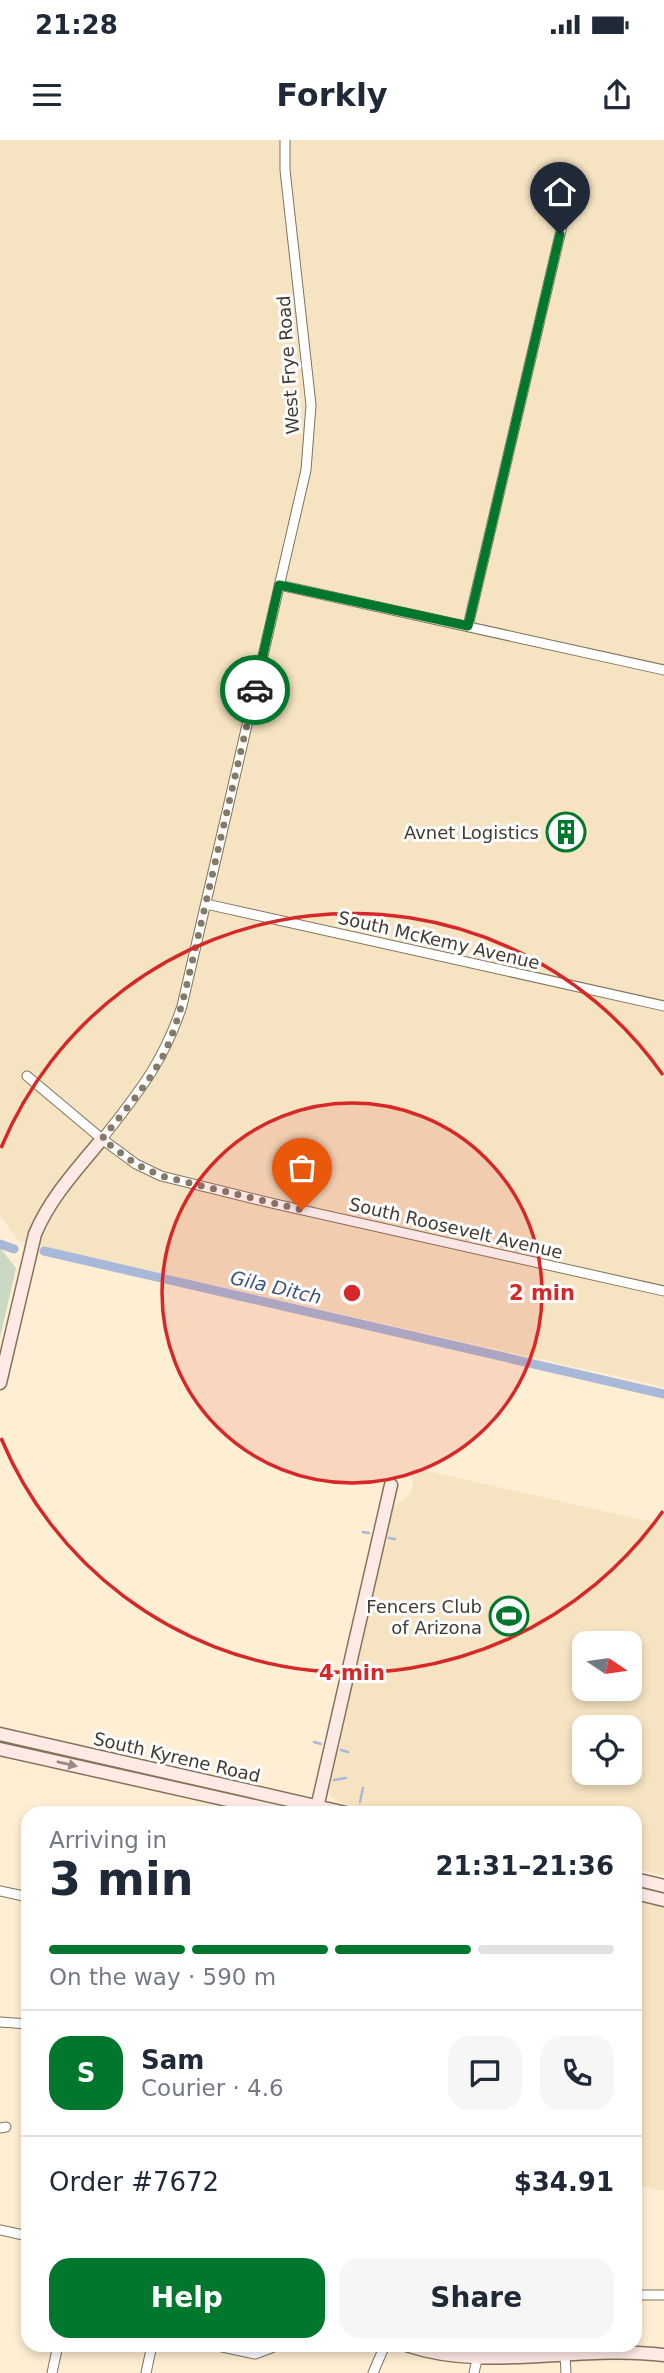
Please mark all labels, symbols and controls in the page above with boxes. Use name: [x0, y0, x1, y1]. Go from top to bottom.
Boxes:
text: 21:28: [35, 10, 118, 40]
icon: menu: [28, 76, 66, 114]
text: Forkly: [276, 76, 388, 114]
icon: share: [598, 76, 636, 114]
pin: [530, 162, 590, 234]
icon: home: [541, 173, 579, 211]
street label: West Frye Road: [273, 295, 303, 435]
courier: [220, 655, 290, 725]
icon: car: [236, 671, 274, 709]
building icon: Avnet Logistics: [545, 811, 587, 853]
place label: Avnet Logistics: [404, 822, 539, 843]
street label: South McKemy Avenue: [336, 907, 542, 973]
pin: [272, 1138, 332, 1210]
icon: bag: [283, 1149, 321, 1187]
street label: South Roosevelt Avenue: [347, 1193, 565, 1263]
water label: Gila Ditch: [228, 1266, 324, 1308]
centre of rings: [340, 1281, 364, 1305]
text: 2 min: [509, 1281, 575, 1305]
sports icon: Fencers Club of Arizona: [488, 1595, 530, 1637]
place label: Fencers Club of Arizona: [366, 1596, 482, 1638]
north arrow: [572, 1631, 642, 1701]
map controls: [572, 1631, 642, 1785]
text: 4 min: [319, 1661, 385, 1685]
button: locate: [572, 1715, 642, 1785]
street label: South Kyrene Road: [92, 1728, 262, 1786]
one-way arrow: [56, 1759, 78, 1770]
text: Arriving in: [49, 1827, 167, 1853]
text: 21:31–21:36: [435, 1851, 614, 1881]
text: 3 min: [49, 1852, 193, 1906]
text: On the way · 590 m: [49, 1964, 276, 1990]
button: chat: [448, 2036, 522, 2110]
button: phone: [540, 2036, 614, 2110]
text: Sam: [141, 2045, 204, 2075]
text: S: [77, 2058, 95, 2088]
text: Courier · 4.6: [141, 2075, 284, 2101]
text: Order #7672: [49, 2167, 219, 2197]
text: $34.91: [514, 2167, 614, 2197]
button: Help: [49, 2258, 325, 2338]
button: Share: [339, 2258, 614, 2338]

